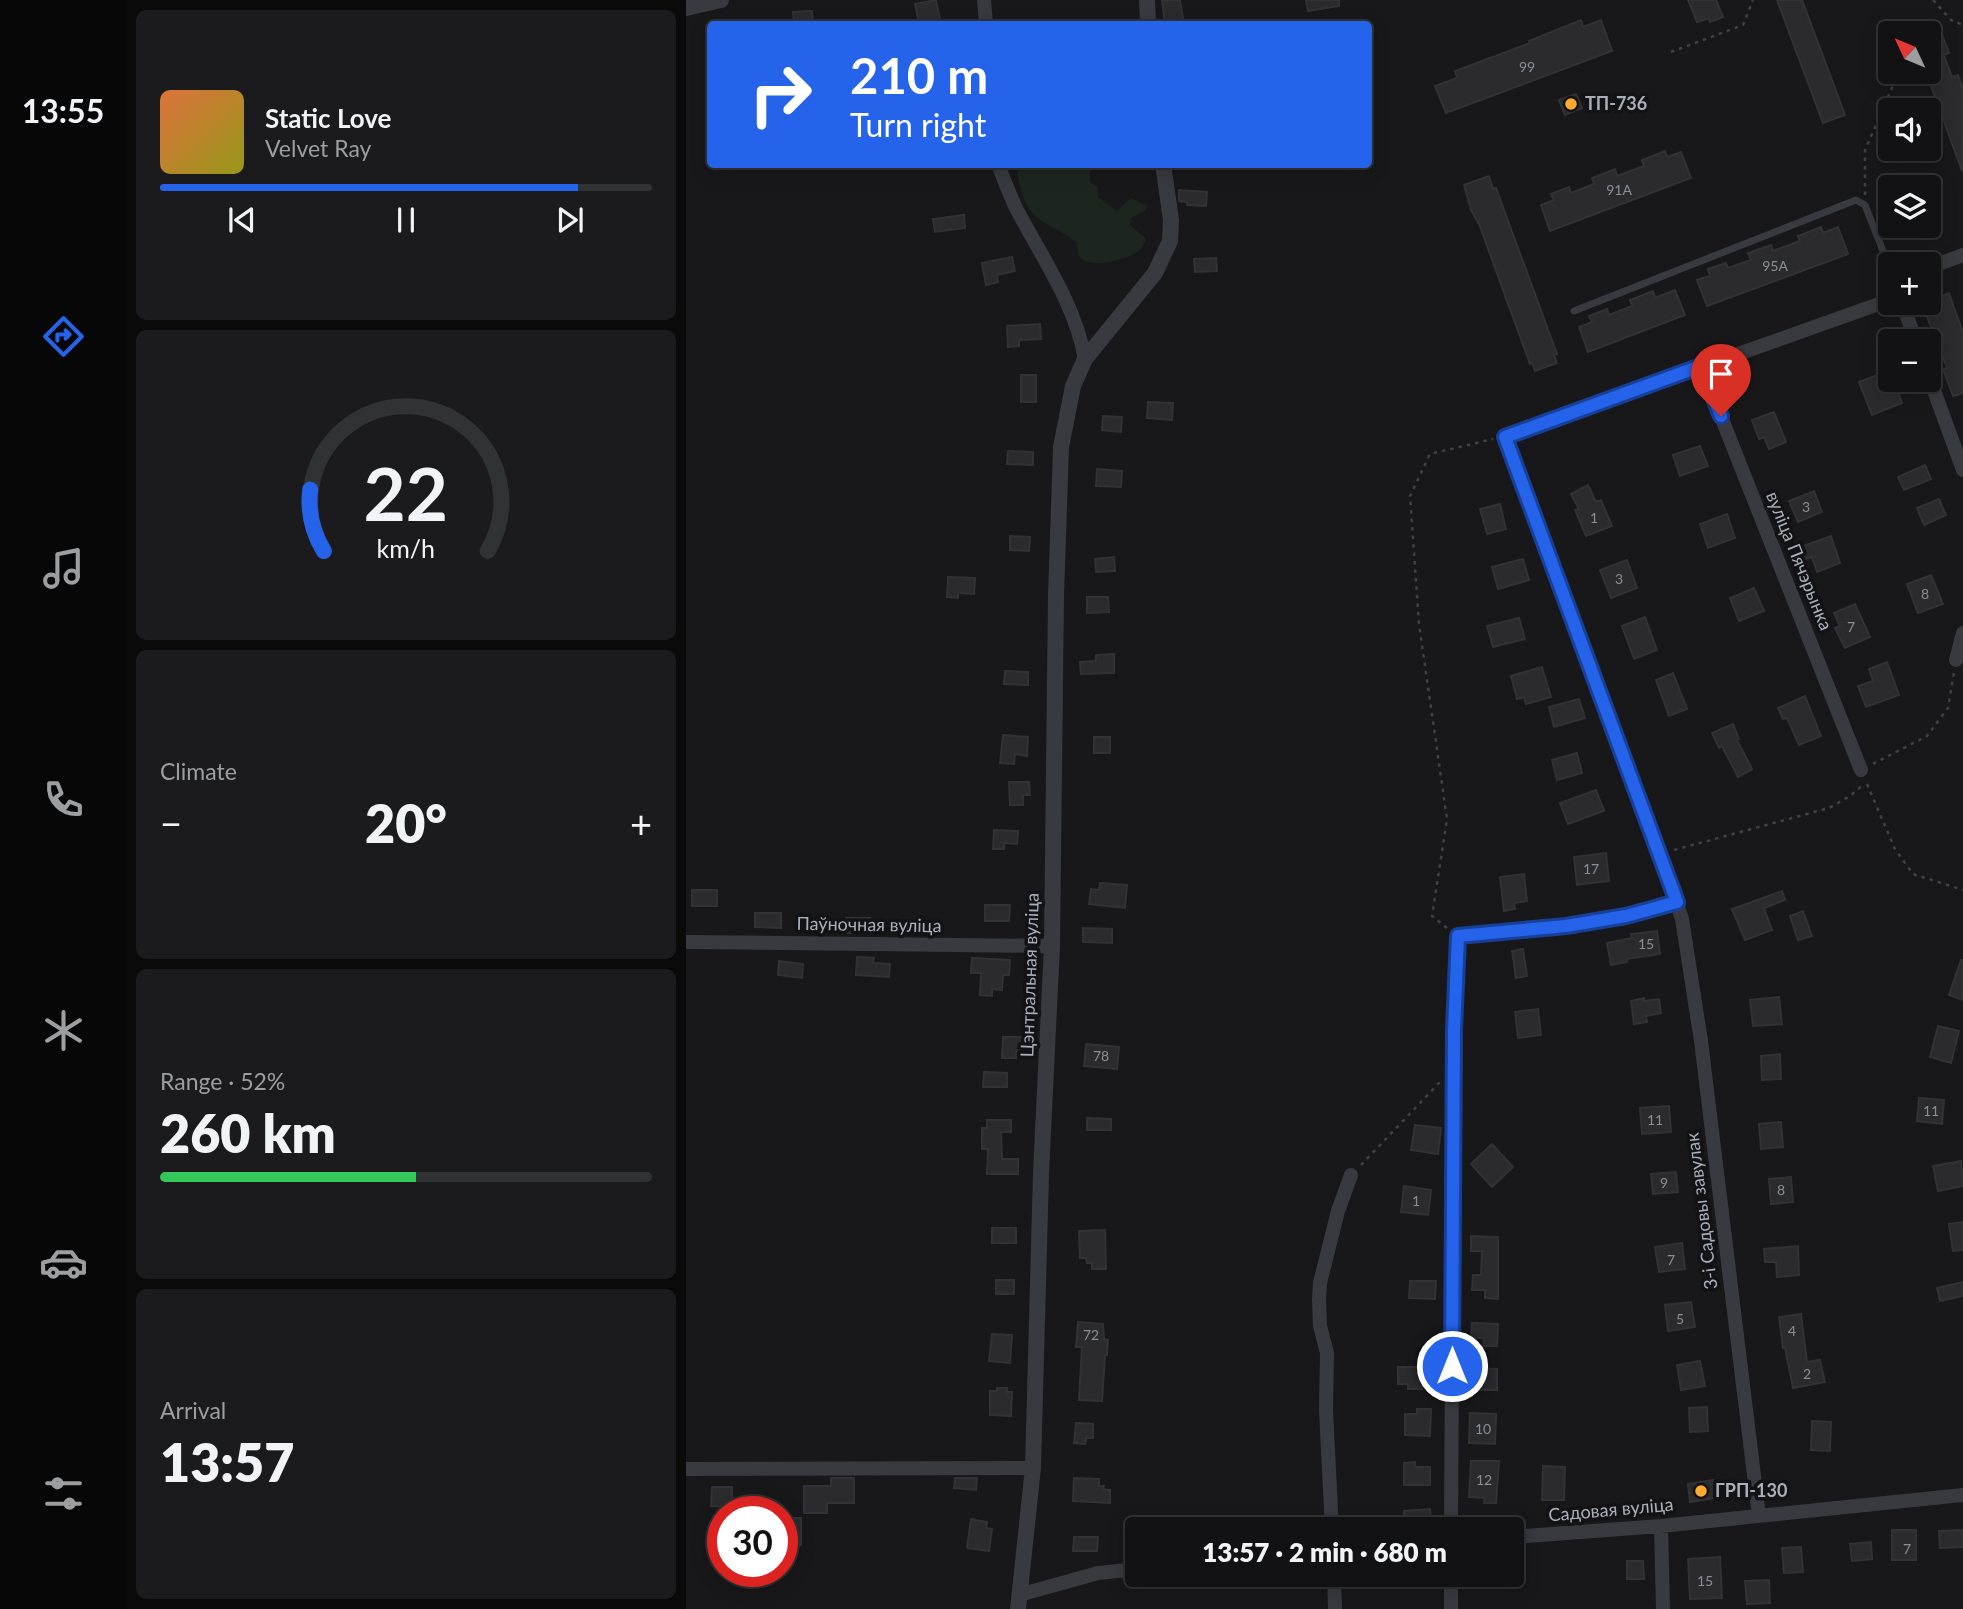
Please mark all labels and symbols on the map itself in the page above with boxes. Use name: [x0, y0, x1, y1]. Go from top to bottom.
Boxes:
north arrow: [1878, 21, 1941, 84]
house number: 99: [1519, 58, 1535, 75]
place label: ТП-736: [1585, 92, 1647, 114]
marker: ТП-736: [1563, 96, 1579, 112]
house number: 91А: [1606, 181, 1632, 198]
house number: 95А: [1762, 257, 1788, 274]
pin: [1691, 344, 1751, 416]
street label: вуліца Пячэрынка: [1762, 488, 1838, 633]
house number: 3: [1802, 498, 1810, 515]
house number: 1: [1590, 509, 1598, 526]
house number: 3: [1615, 570, 1623, 587]
house number: 8: [1921, 585, 1929, 602]
house number: 7: [1847, 618, 1855, 635]
house number: 17: [1583, 860, 1599, 877]
street label: Цэнтральная вуліца: [1015, 892, 1043, 1058]
street label: Паўночная вуліца: [796, 912, 942, 936]
house number: 15: [1638, 935, 1654, 952]
house number: 78: [1093, 1047, 1109, 1064]
house number: 11: [1923, 1102, 1939, 1119]
house number: 11: [1647, 1111, 1663, 1128]
street label: 3-і Садовы завулак: [1680, 1131, 1722, 1291]
house number: 9: [1660, 1174, 1668, 1191]
house number: 8: [1777, 1181, 1785, 1198]
house number: 1: [1412, 1192, 1420, 1209]
house number: 7: [1667, 1251, 1675, 1268]
house number: 5: [1676, 1310, 1684, 1327]
house number: 4: [1788, 1322, 1796, 1339]
house number: 72: [1083, 1326, 1099, 1343]
position arrow: [1415, 1329, 1489, 1403]
house number: 2: [1803, 1365, 1811, 1382]
house number: 10: [1475, 1420, 1491, 1437]
house number: 12: [1476, 1471, 1492, 1488]
place label: ГРП-130: [1715, 1479, 1787, 1501]
marker: ГРП-130: [1693, 1483, 1709, 1499]
street label: Садовая вуліца: [1548, 1493, 1674, 1525]
speed limit sign: 30: [707, 1496, 798, 1587]
house number: 7: [1903, 1540, 1911, 1557]
house number: 15: [1697, 1572, 1713, 1589]

